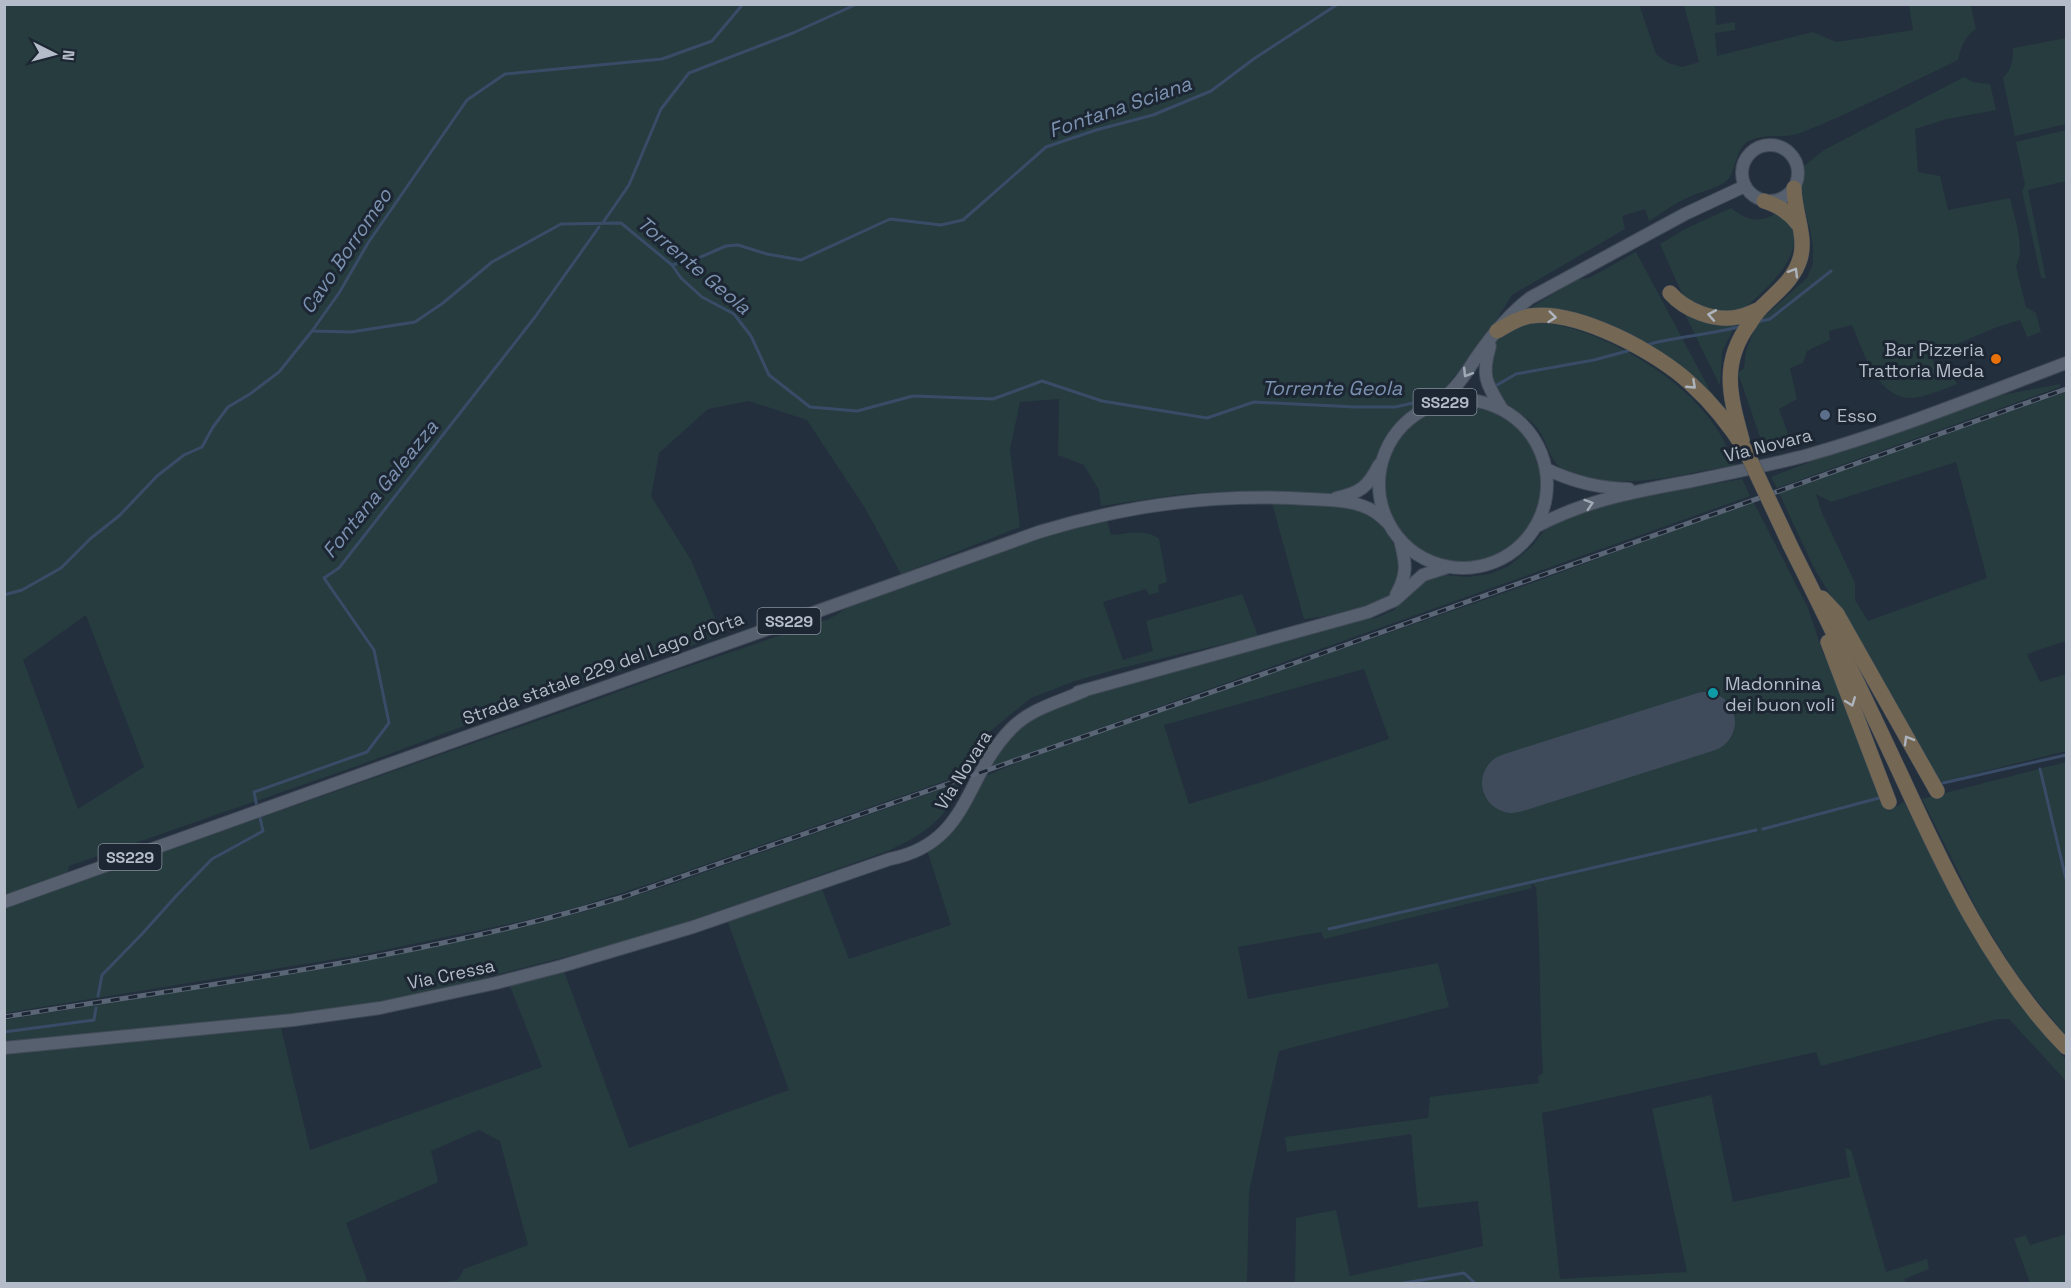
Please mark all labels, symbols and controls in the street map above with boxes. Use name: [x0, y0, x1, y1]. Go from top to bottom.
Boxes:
north arrow: [24, 24, 84, 84]
text: N: [57, 49, 79, 62]
water label: Fontana Sciana: [1045, 70, 1195, 144]
water label: Cavo Borromeo: [294, 183, 398, 319]
water label: Torrente Geola: [632, 210, 756, 320]
one-way arrow: [1787, 268, 1798, 278]
one-way arrow: [1707, 309, 1717, 322]
one-way arrow: [1547, 310, 1556, 323]
place label: Bar Pizzeria Trattoria Meda: [1858, 338, 1984, 382]
marker: Bar Pizzeria Trattoria Meda: [1989, 352, 2003, 366]
one-way arrow: [1462, 367, 1474, 377]
water label: Torrente Geola: [1262, 375, 1403, 401]
one-way arrow: [1685, 378, 1695, 389]
road number: SS229: [1414, 389, 1476, 415]
place label: Esso: [1837, 404, 1877, 427]
marker: Esso: [1818, 408, 1832, 422]
water label: Fontana Galeazza: [316, 414, 444, 563]
street label: Via Novara: [1722, 423, 1814, 467]
one-way arrow: [1583, 498, 1593, 511]
street label: Strada statale 229 del Lago d'Orta: [459, 606, 747, 730]
road number: SS229: [758, 608, 820, 634]
place label: Madonnina dei buon voli: [1725, 672, 1835, 716]
marker: Madonnina dei buon voli: [1706, 686, 1720, 700]
one-way arrow: [1843, 696, 1856, 707]
street label: Via Novara: [929, 726, 997, 814]
one-way arrow: [1904, 736, 1916, 746]
road number: SS229: [98, 844, 162, 870]
street label: Via Cressa: [405, 954, 497, 994]

